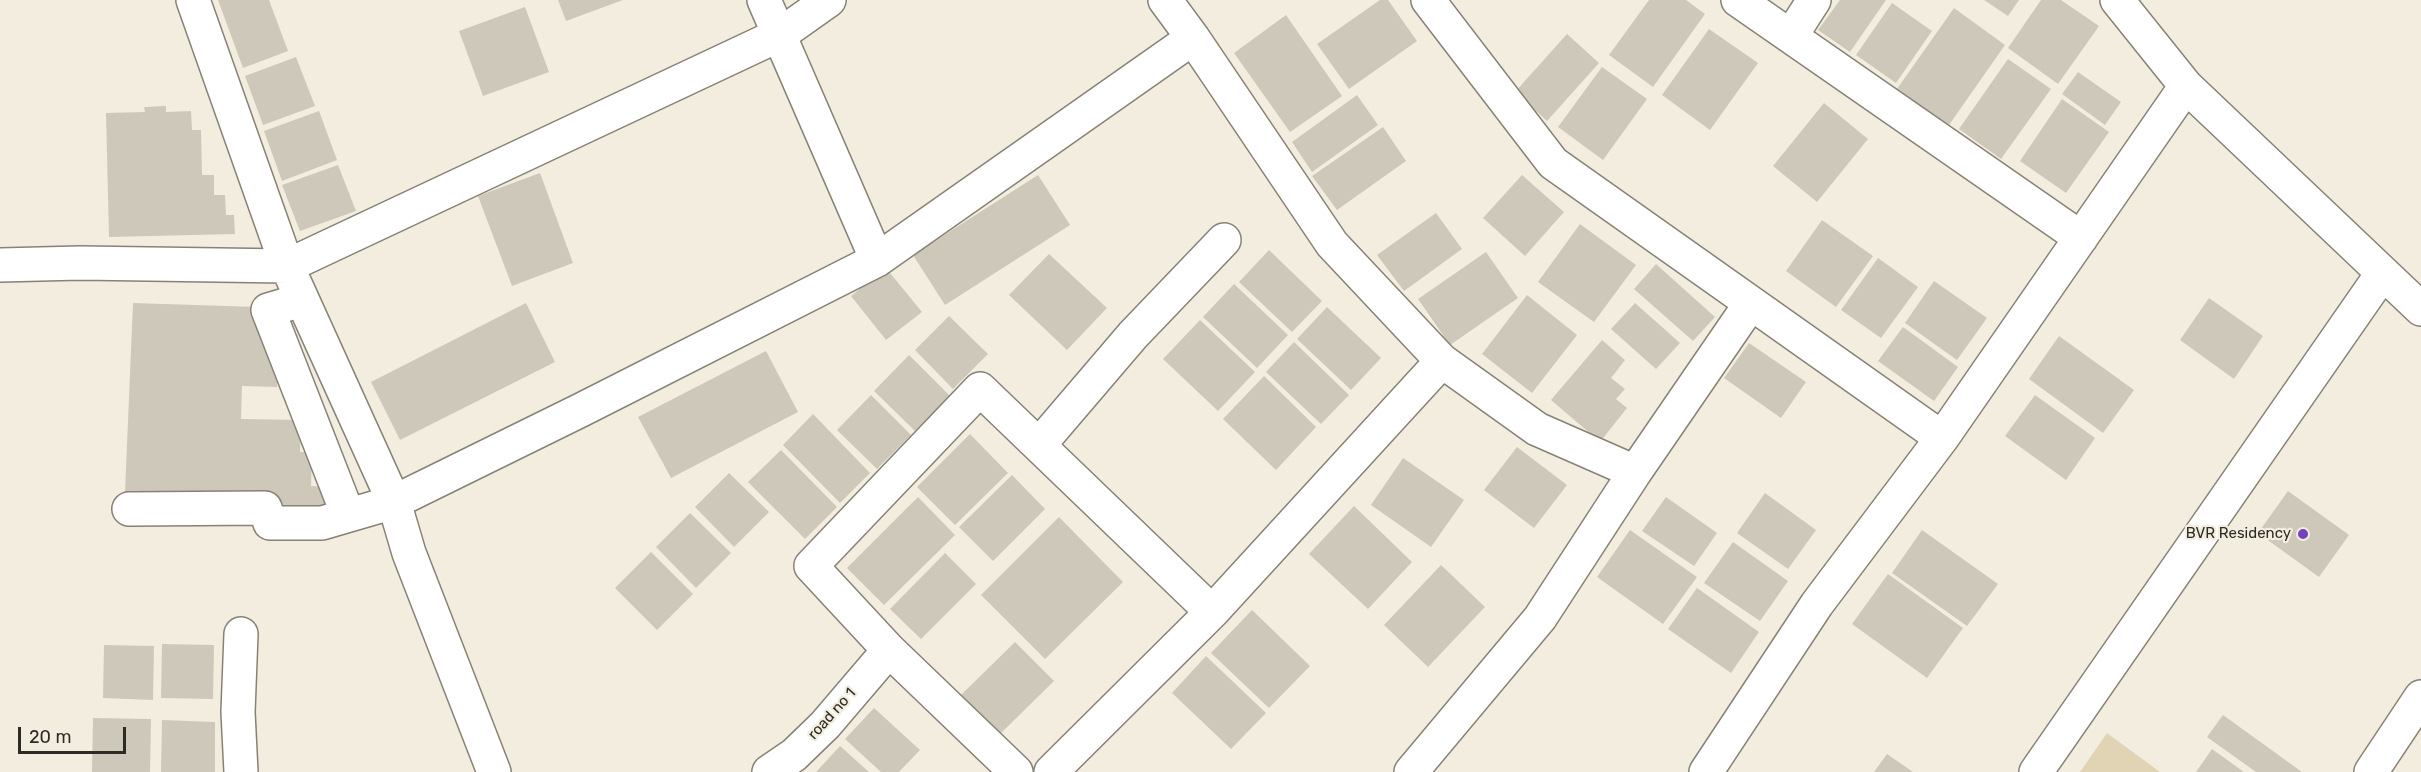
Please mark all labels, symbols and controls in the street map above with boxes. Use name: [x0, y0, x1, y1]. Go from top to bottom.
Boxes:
place label: BVR Residency: [2186, 525, 2291, 543]
marker: BVR Residency: [2296, 527, 2310, 541]
street label: road no 1: [804, 685, 860, 743]
scale bar: [21, 715, 129, 753]
text: 20 m: [29, 726, 71, 748]

